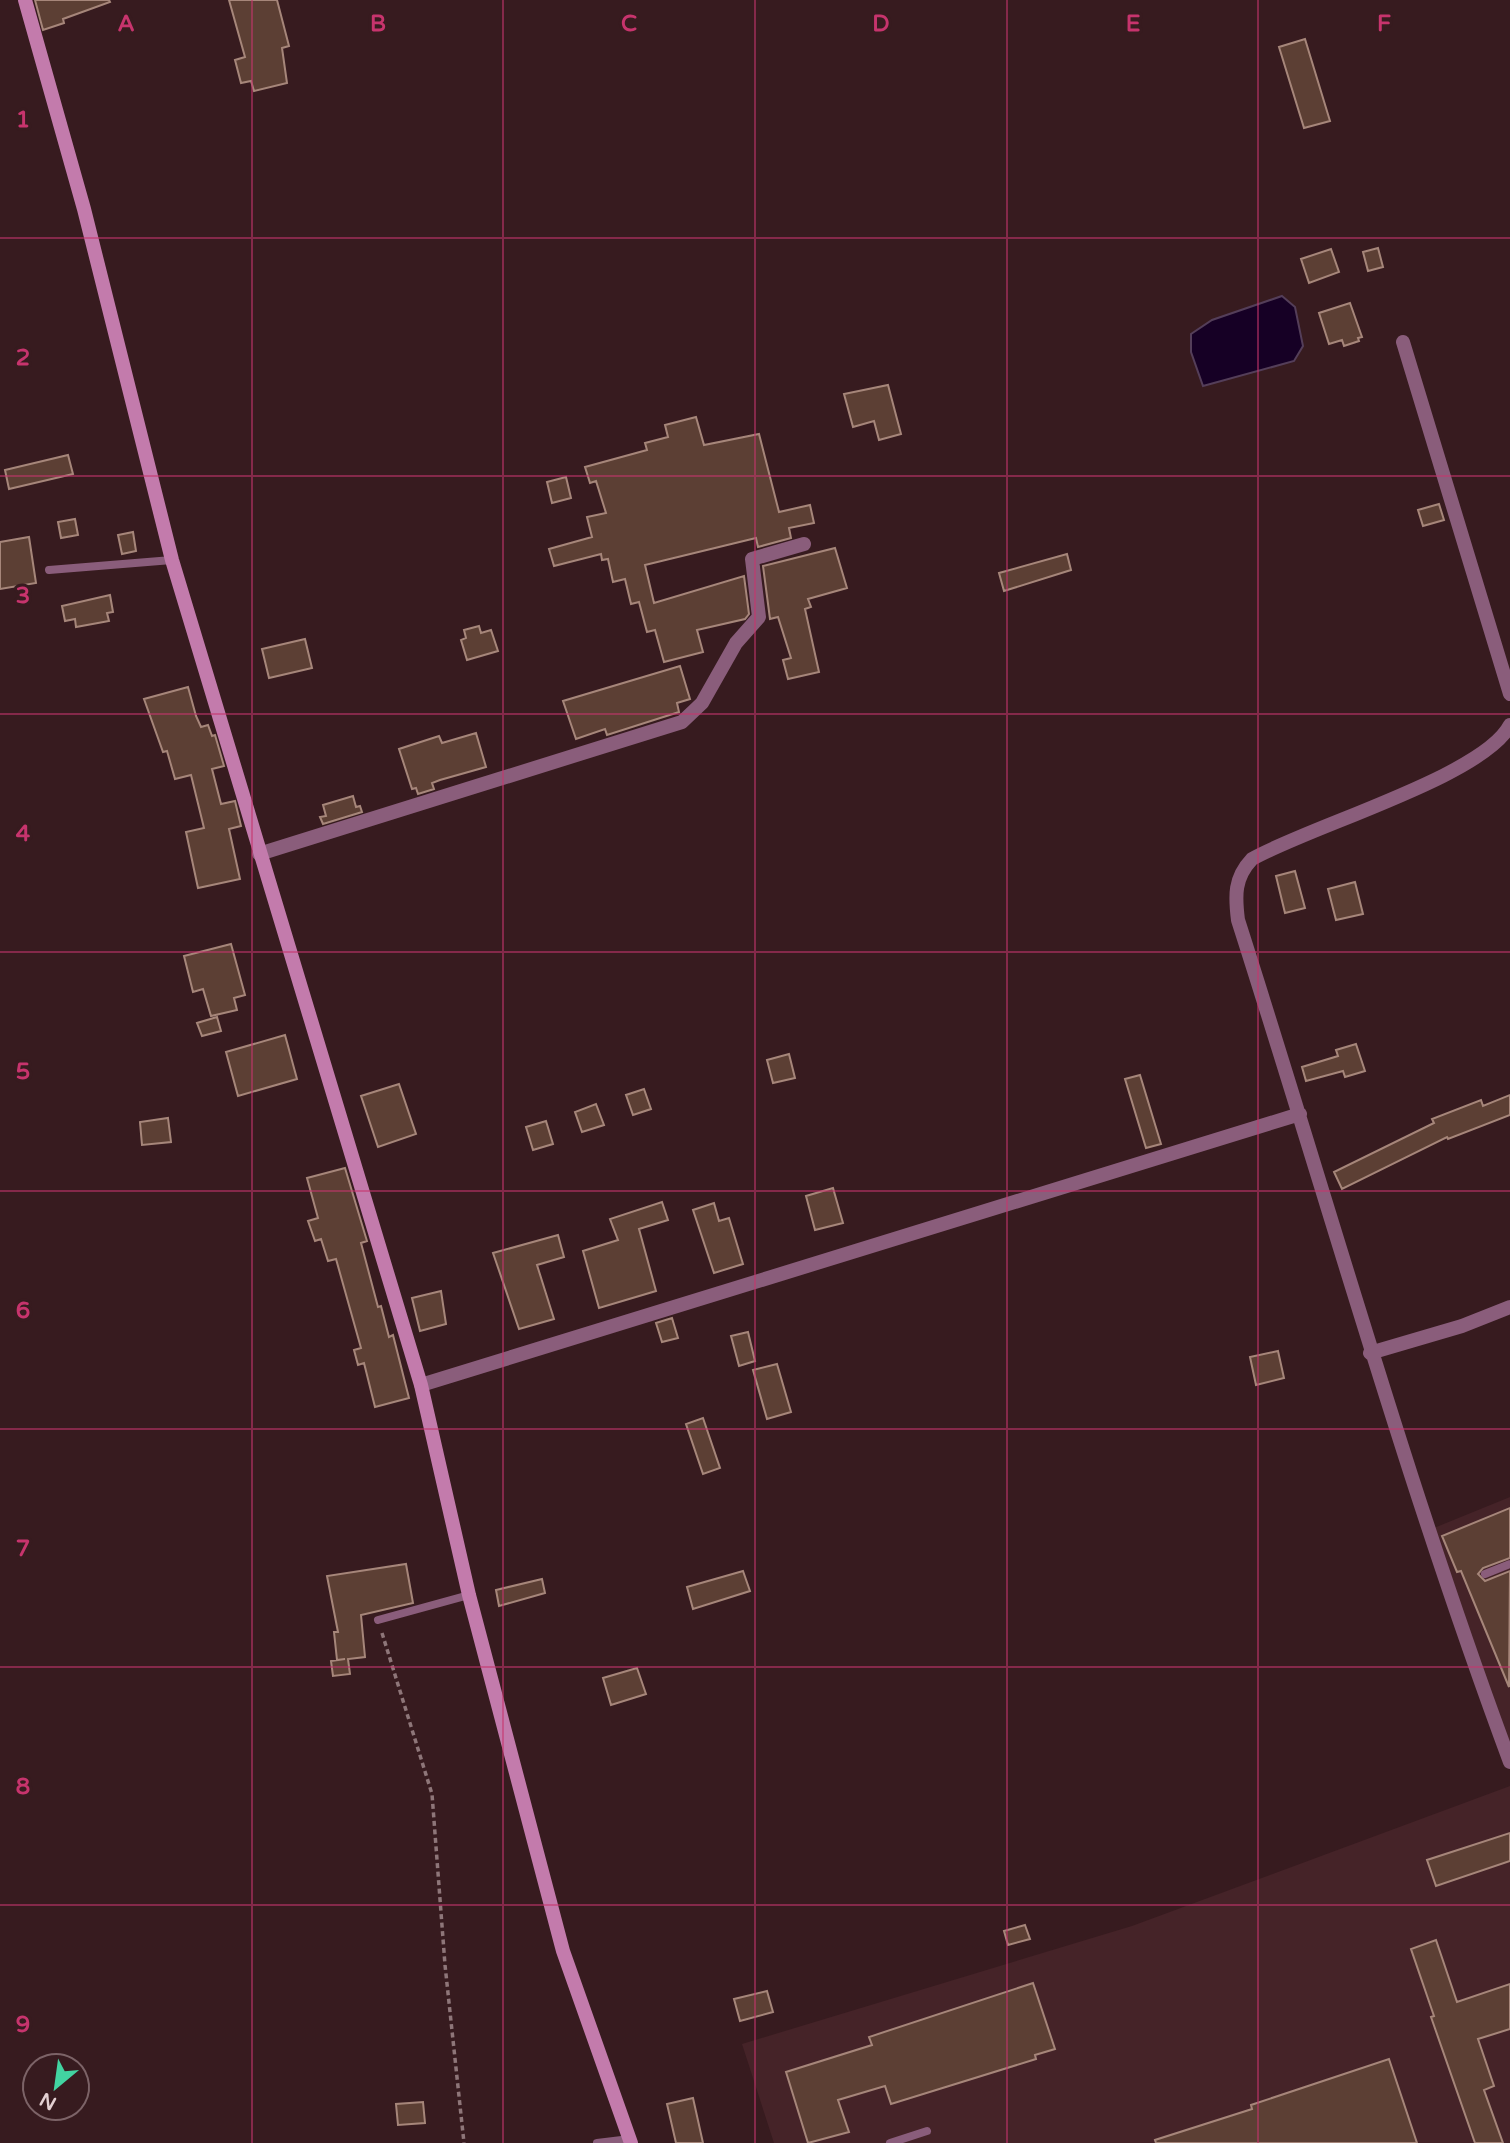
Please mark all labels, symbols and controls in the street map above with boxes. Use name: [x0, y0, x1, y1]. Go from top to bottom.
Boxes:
text: A: [117, 10, 135, 38]
text: B: [370, 10, 386, 38]
text: C: [621, 10, 637, 38]
text: D: [872, 10, 890, 38]
text: E: [1126, 10, 1140, 38]
text: F: [1377, 10, 1391, 38]
text: 1: [16, 106, 30, 134]
text: 2: [16, 344, 30, 372]
text: 3: [16, 582, 30, 610]
text: 4: [16, 820, 31, 848]
text: 5: [16, 1058, 30, 1086]
text: 6: [16, 1297, 30, 1325]
text: 7: [16, 1535, 30, 1563]
text: 8: [16, 1773, 30, 1801]
text: 9: [16, 2011, 30, 2039]
north arrow: [21, 2052, 91, 2122]
text: N: [36, 2088, 60, 2114]

